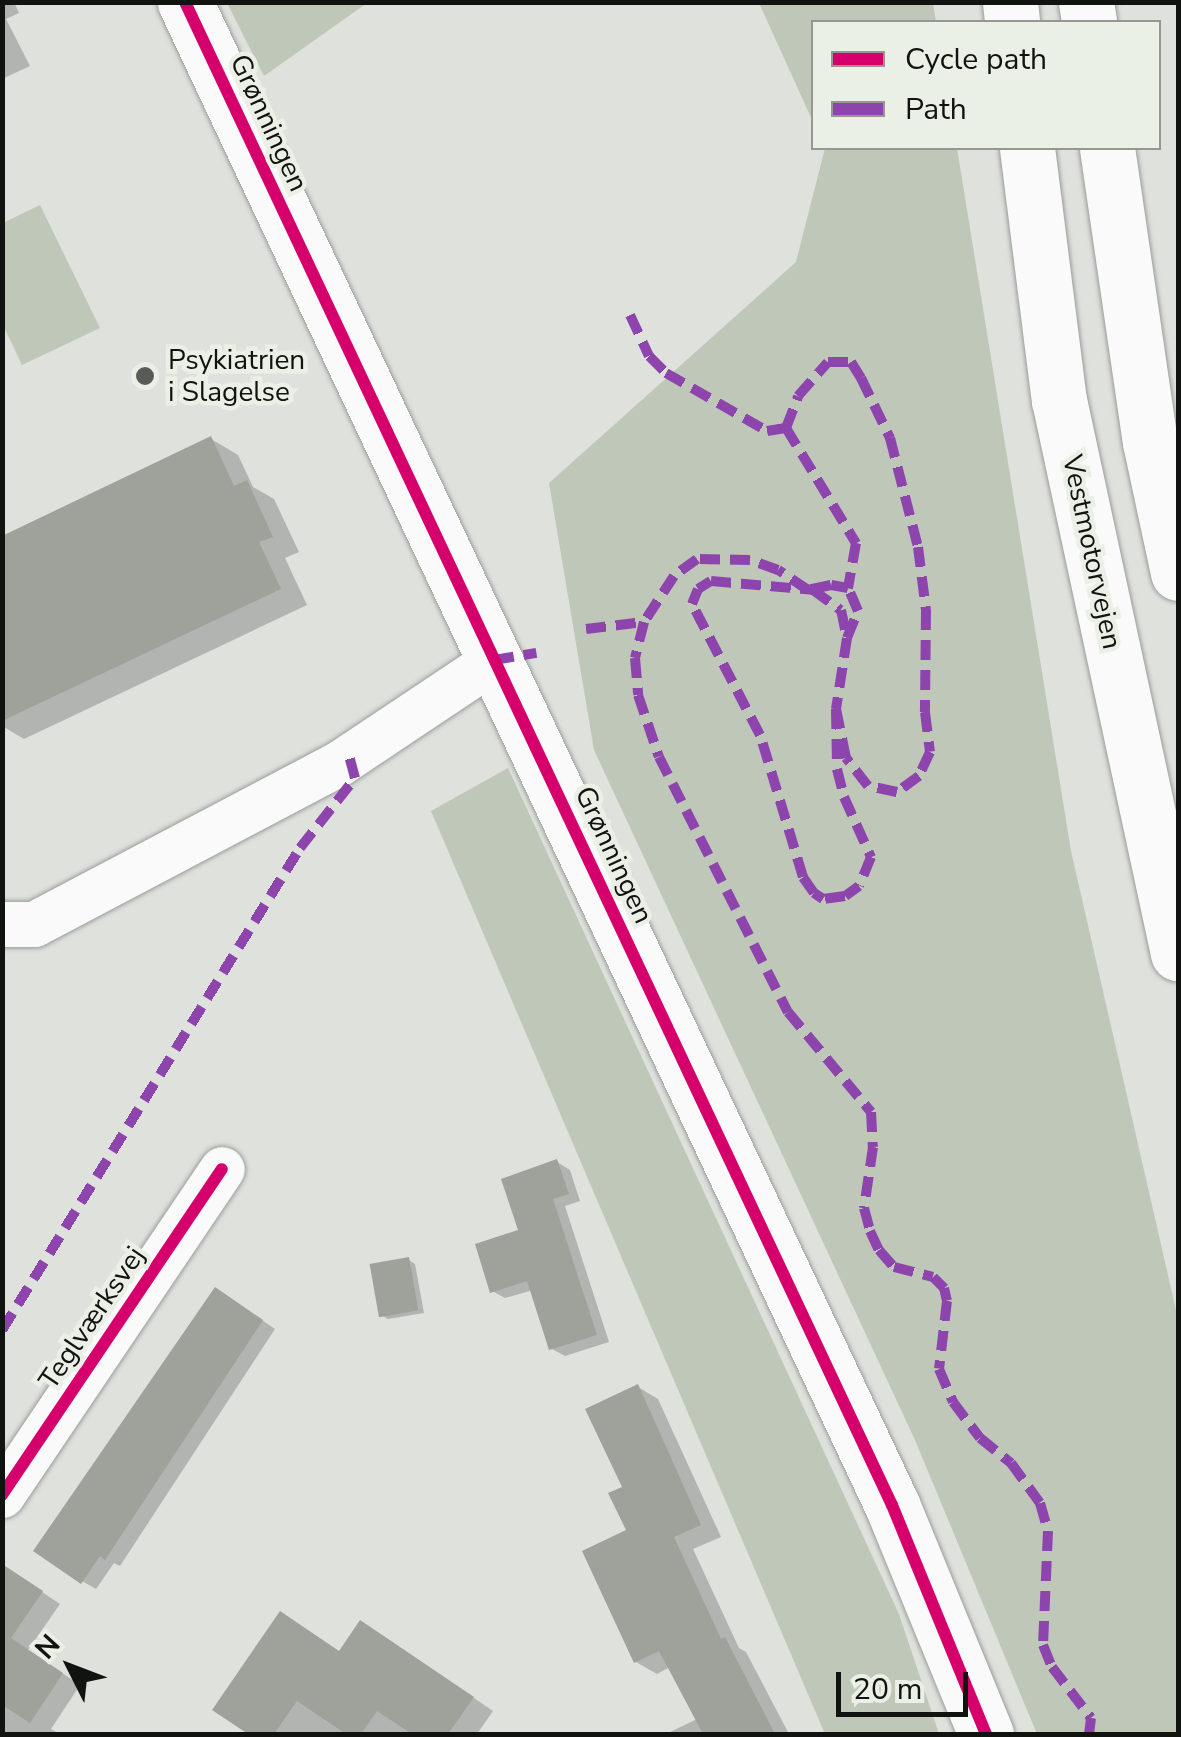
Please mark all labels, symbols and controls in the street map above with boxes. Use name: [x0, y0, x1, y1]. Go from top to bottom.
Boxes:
legend: [811, 20, 1161, 150]
text: Cycle path: [905, 39, 1047, 80]
street label: Grønningen: [223, 49, 315, 197]
text: Path: [905, 89, 967, 130]
place label: Psykiatrien i Slagelse: [168, 343, 305, 409]
marker: Psykiatrien i Slagelse: [132, 363, 158, 389]
street label: Vestmotorvejen: [1055, 452, 1129, 652]
street label: Grønningen: [568, 781, 660, 929]
street label: Teglværksvej: [32, 1240, 152, 1396]
north arrow: [20, 1617, 120, 1717]
text: N: [27, 1626, 69, 1667]
scale bar: [841, 1652, 974, 1714]
text: 20 m: [853, 1669, 922, 1710]

